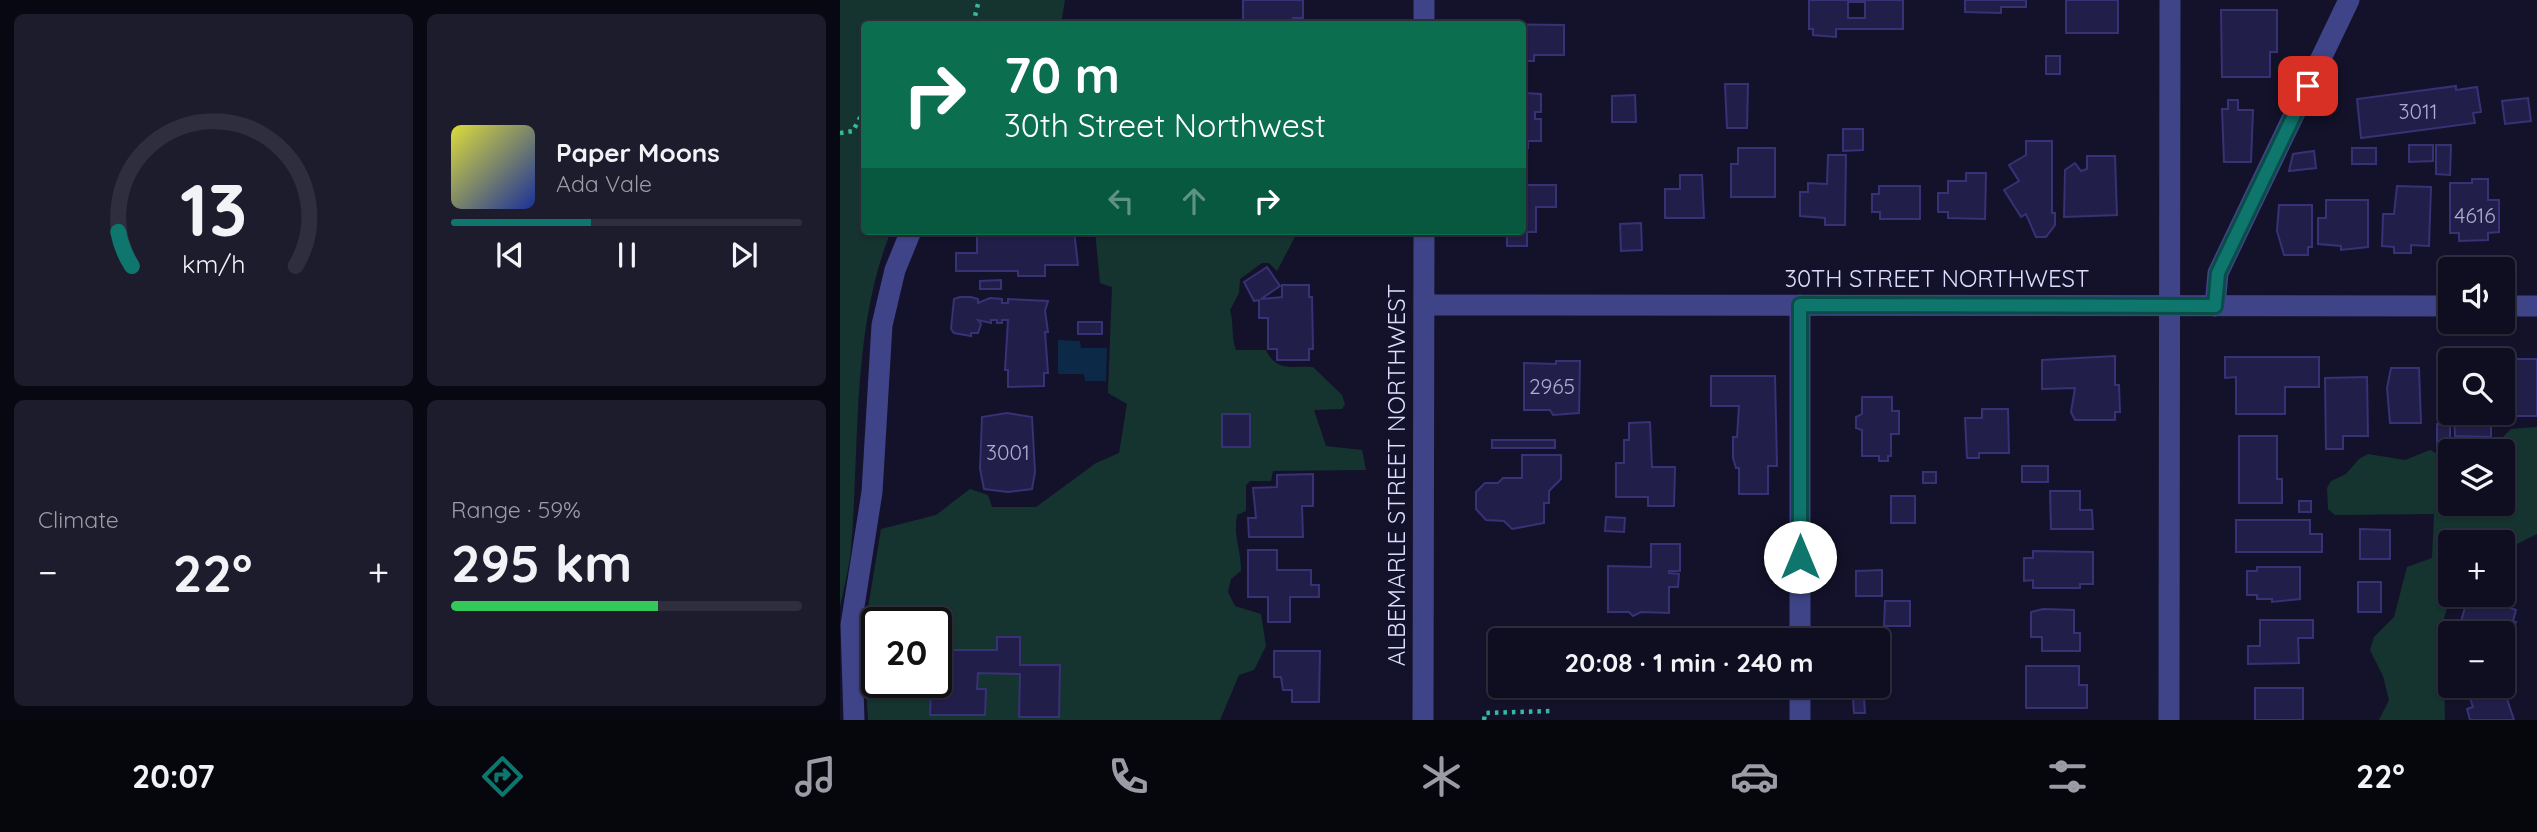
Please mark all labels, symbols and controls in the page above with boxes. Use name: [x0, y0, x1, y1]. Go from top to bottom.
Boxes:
text: 70 m: [1004, 44, 1120, 105]
icon: right: [889, 49, 980, 140]
pin: [2278, 56, 2338, 116]
icon: arrive: [2289, 67, 2327, 105]
house number: 3011: [2398, 98, 2438, 124]
text: 30th Street Northwest: [1004, 105, 1326, 145]
text: Paper Moons: [556, 136, 720, 169]
text: 13: [180, 163, 247, 254]
text: Ada Vale: [556, 169, 652, 198]
icon: left: [1102, 182, 1140, 220]
icon: ahead: [1175, 182, 1213, 220]
icon: right: [1248, 182, 1286, 220]
house number: 4616: [2454, 202, 2496, 228]
icon: previous: [491, 236, 529, 274]
icon: pause: [608, 236, 646, 274]
icon: next: [725, 236, 763, 274]
text: km/h: [182, 248, 245, 279]
map controls: [2438, 257, 2515, 698]
button: sound: [2438, 257, 2515, 334]
street label: 30TH STREET NORTHWEST: [1784, 263, 2090, 293]
street label: ALBEMARLE STREET NORTHWEST: [1381, 284, 1411, 666]
button: search: [2438, 348, 2515, 425]
house number: 2965: [1529, 373, 1575, 399]
house number: 3001: [986, 439, 1030, 465]
button: layers: [2438, 439, 2515, 516]
text: Range · 59%: [451, 495, 581, 524]
text: Climate: [38, 505, 119, 534]
position arrow: [1763, 520, 1837, 594]
text: 295 km: [451, 530, 632, 595]
button: +: [2438, 530, 2515, 607]
text: 22°: [173, 540, 252, 605]
text: −: [38, 548, 58, 596]
text: +: [368, 548, 389, 596]
speed limit sign: 20: [861, 607, 952, 698]
button: −: [2438, 621, 2515, 698]
text: 20:08 · 1 min · 240 m: [1564, 646, 1814, 679]
icon: directions: [478, 752, 527, 801]
icon: music: [791, 752, 840, 801]
icon: phone: [1104, 752, 1153, 801]
icon: climate: [1417, 752, 1466, 801]
icon: car: [1730, 752, 1779, 801]
icon: filters: [2043, 752, 2092, 801]
text: 20:07: [132, 756, 214, 796]
text: 22°: [2356, 756, 2405, 796]

